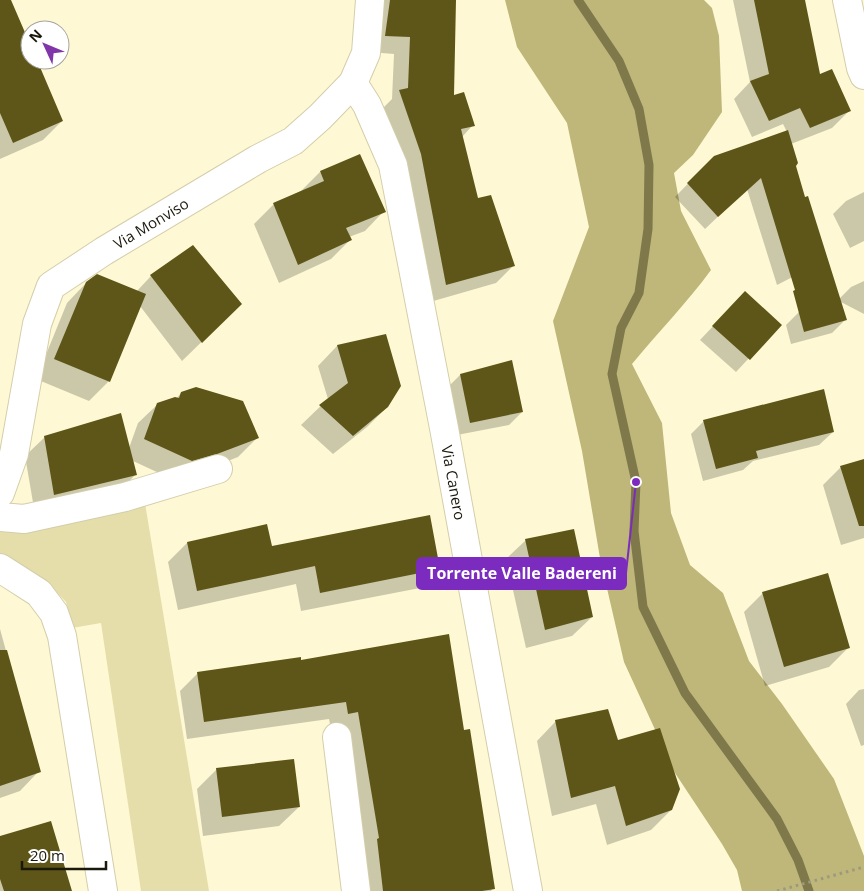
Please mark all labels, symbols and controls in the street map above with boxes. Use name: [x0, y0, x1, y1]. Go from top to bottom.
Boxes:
north arrow: [20, 20, 70, 70]
text: N: [24, 25, 46, 46]
street label: Via Monviso: [110, 193, 192, 253]
street label: Via Canero: [437, 444, 471, 522]
callout: Torrente Valle Badereni: [417, 558, 626, 589]
text: Torrente Valle Badereni: [427, 562, 617, 584]
scale bar: [22, 838, 106, 870]
text: 20 m: [30, 845, 65, 865]

